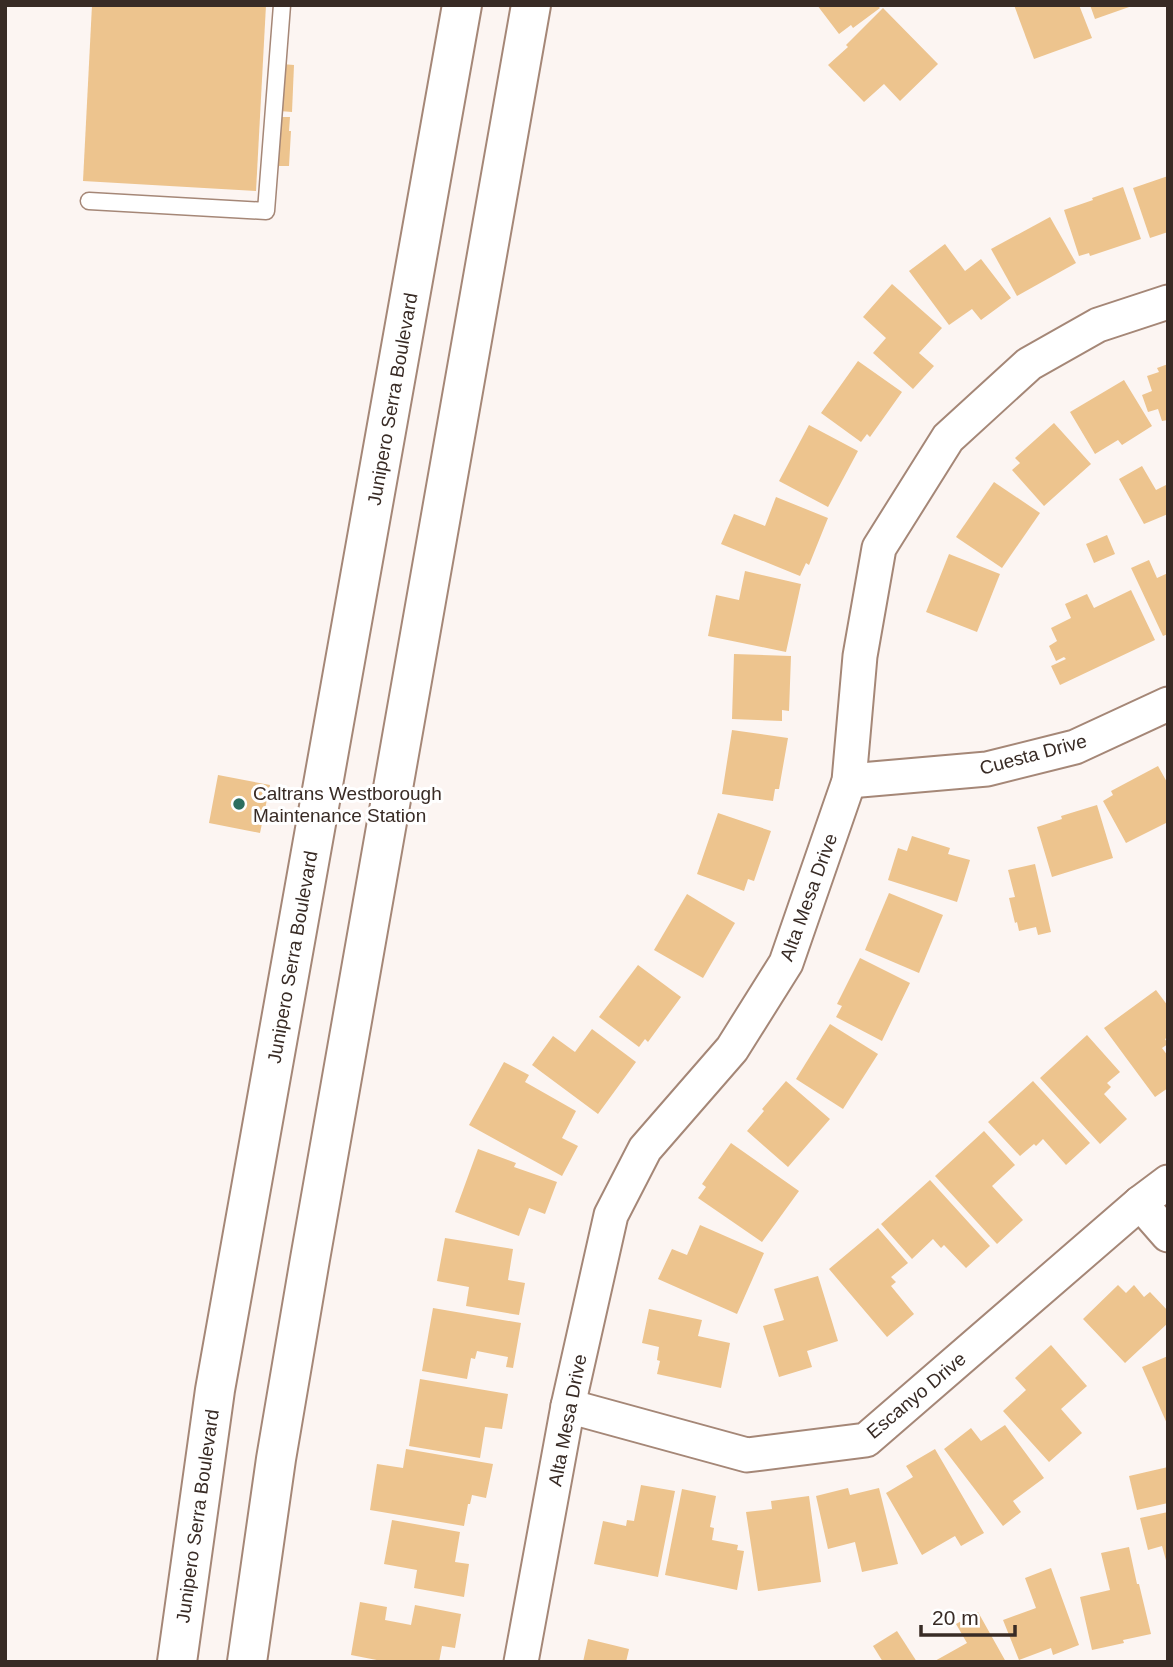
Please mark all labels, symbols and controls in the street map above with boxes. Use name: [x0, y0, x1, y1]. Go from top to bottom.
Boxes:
street label: Junipero Serra Boulevard: [363, 291, 422, 507]
street label: Cuesta Drive: [977, 730, 1089, 779]
place label: Caltrans Westborough Maintenance Station: [253, 783, 442, 826]
marker: Caltrans Westborough Maintenance Station: [231, 796, 247, 812]
street label: Alta Mesa Drive: [776, 831, 841, 964]
street label: Junipero Serra Boulevard: [263, 849, 322, 1065]
street label: Escanyo Drive: [863, 1348, 970, 1443]
street label: Alta Mesa Drive: [544, 1352, 591, 1488]
street label: Junipero Serra Boulevard: [172, 1408, 223, 1624]
scale bar: [921, 1594, 1016, 1638]
text: 20 m: [932, 1606, 979, 1629]

